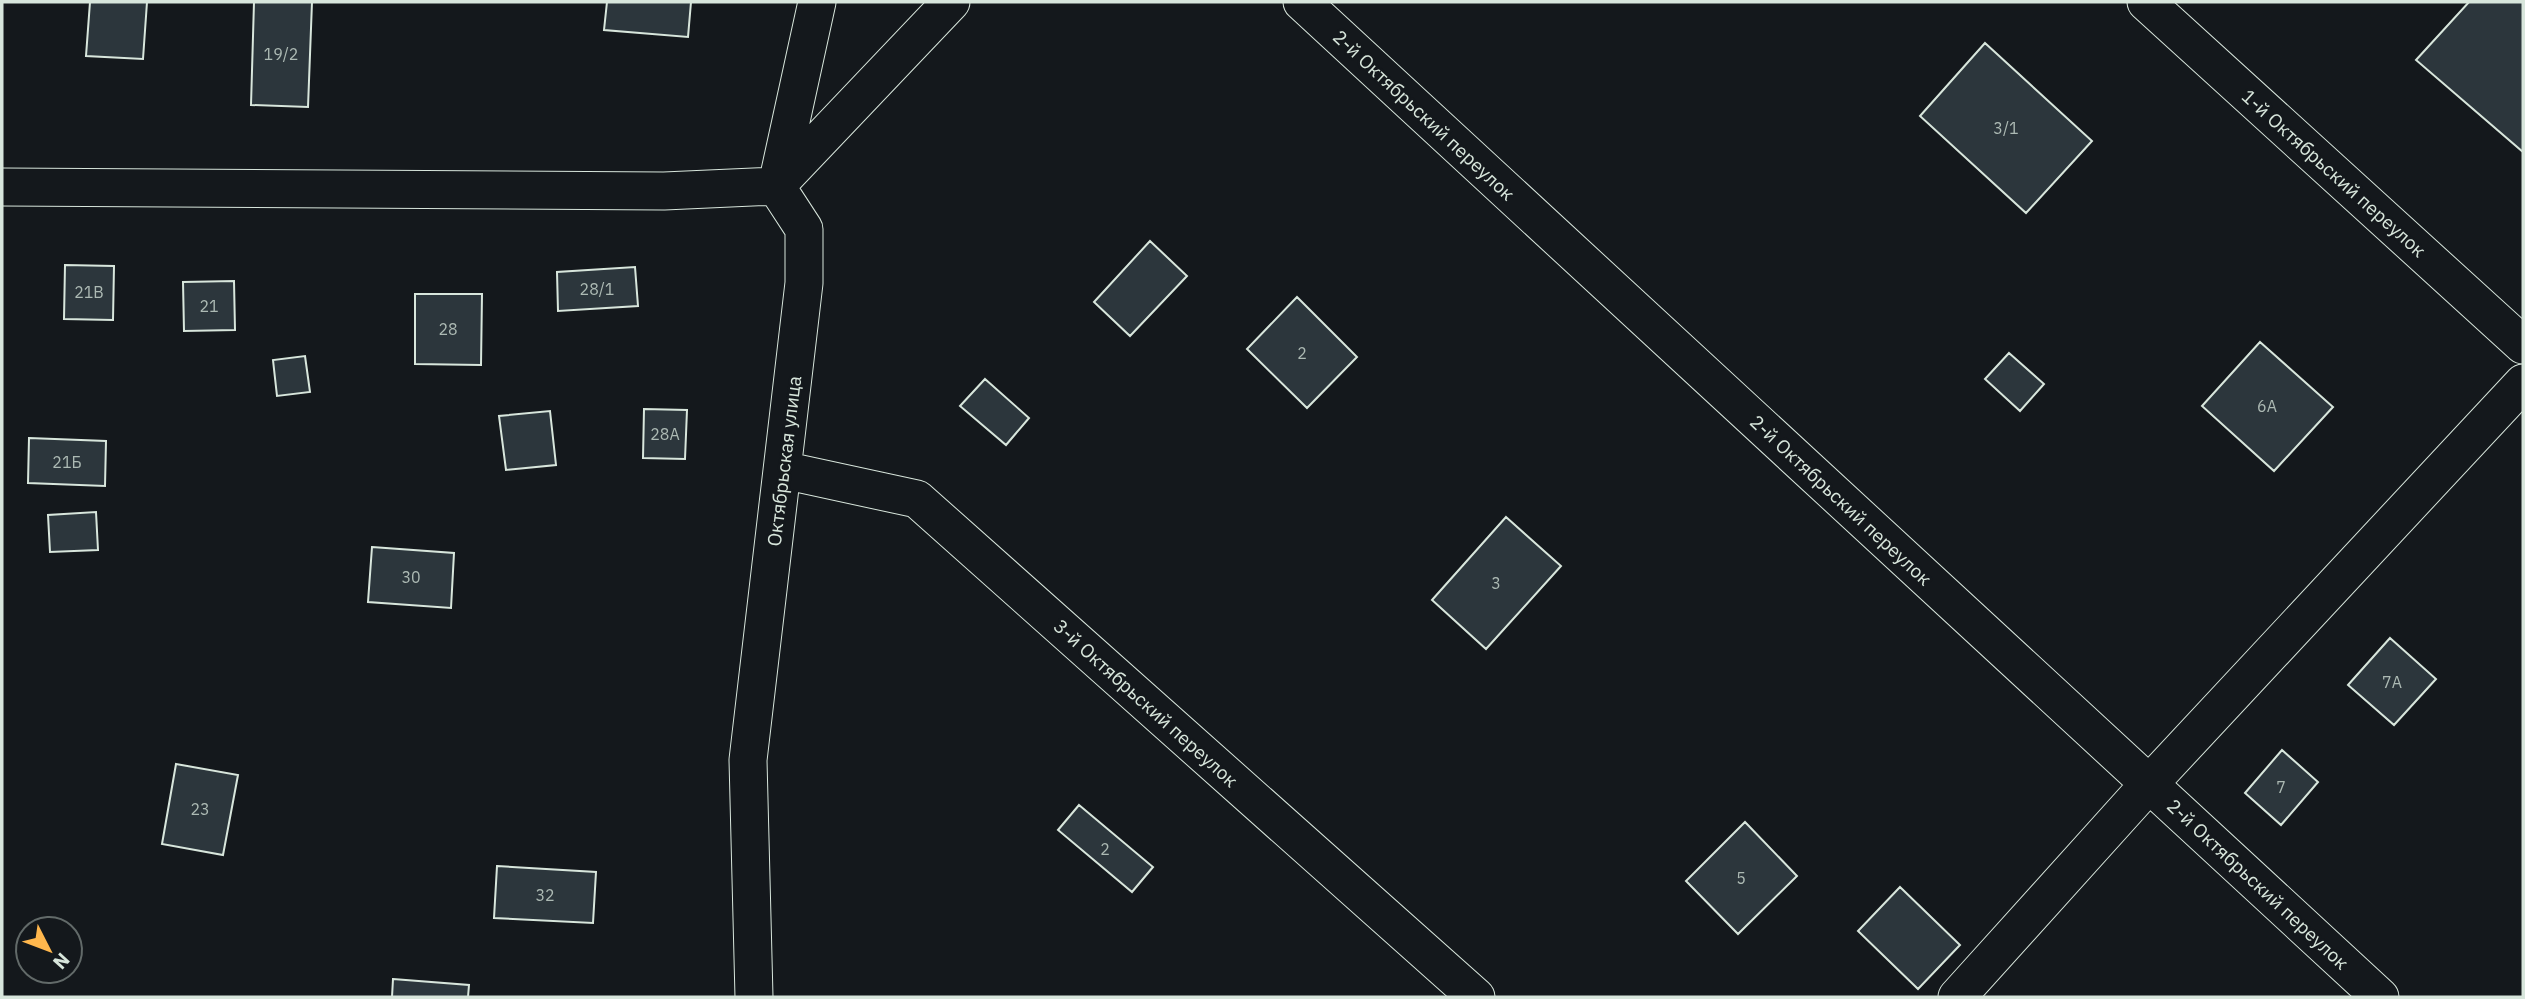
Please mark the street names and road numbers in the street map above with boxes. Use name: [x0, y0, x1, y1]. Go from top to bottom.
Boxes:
street label: 2-й Октябрьский переулок: [1328, 25, 1520, 205]
street label: 1-й Октябрьский переулок: [2237, 84, 2431, 262]
street label: Октябрьская улица: [762, 374, 806, 548]
street label: 2-й Октябрьский переулок: [1745, 410, 1937, 590]
street label: 3-й Октябрьский переулок: [1049, 614, 1243, 792]
street label: 2-й Октябрьский переулок: [2162, 794, 2354, 974]

